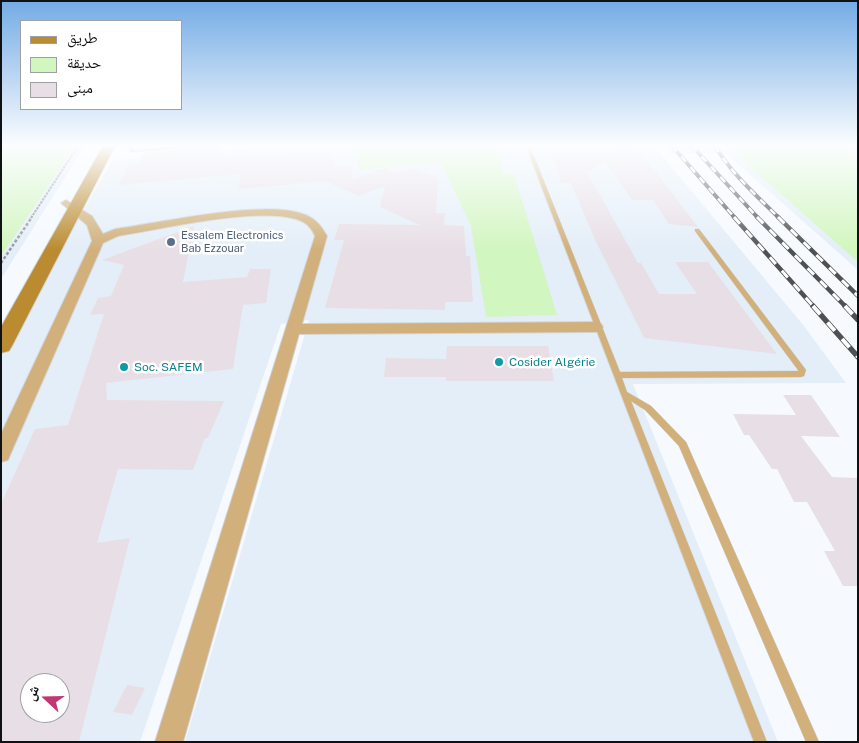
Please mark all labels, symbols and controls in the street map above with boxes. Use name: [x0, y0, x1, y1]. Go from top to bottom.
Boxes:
legend: [20, 20, 182, 110]
text: طريق: [67, 29, 98, 46]
text: حديقة: [67, 54, 101, 71]
text: مبنى: [67, 79, 93, 96]
place label: Essalem Electronics Bab Ezzouar: [181, 229, 283, 255]
marker: Essalem Electronics Bab Ezzouar: [165, 236, 177, 248]
place label: Cosider Algérie: [509, 355, 595, 369]
marker: Cosider Algérie: [493, 356, 505, 368]
place label: Soc. SAFEM: [134, 360, 203, 374]
marker: Soc. SAFEM: [118, 361, 130, 373]
north arrow: [20, 673, 70, 723]
text: ش: [22, 683, 42, 703]

